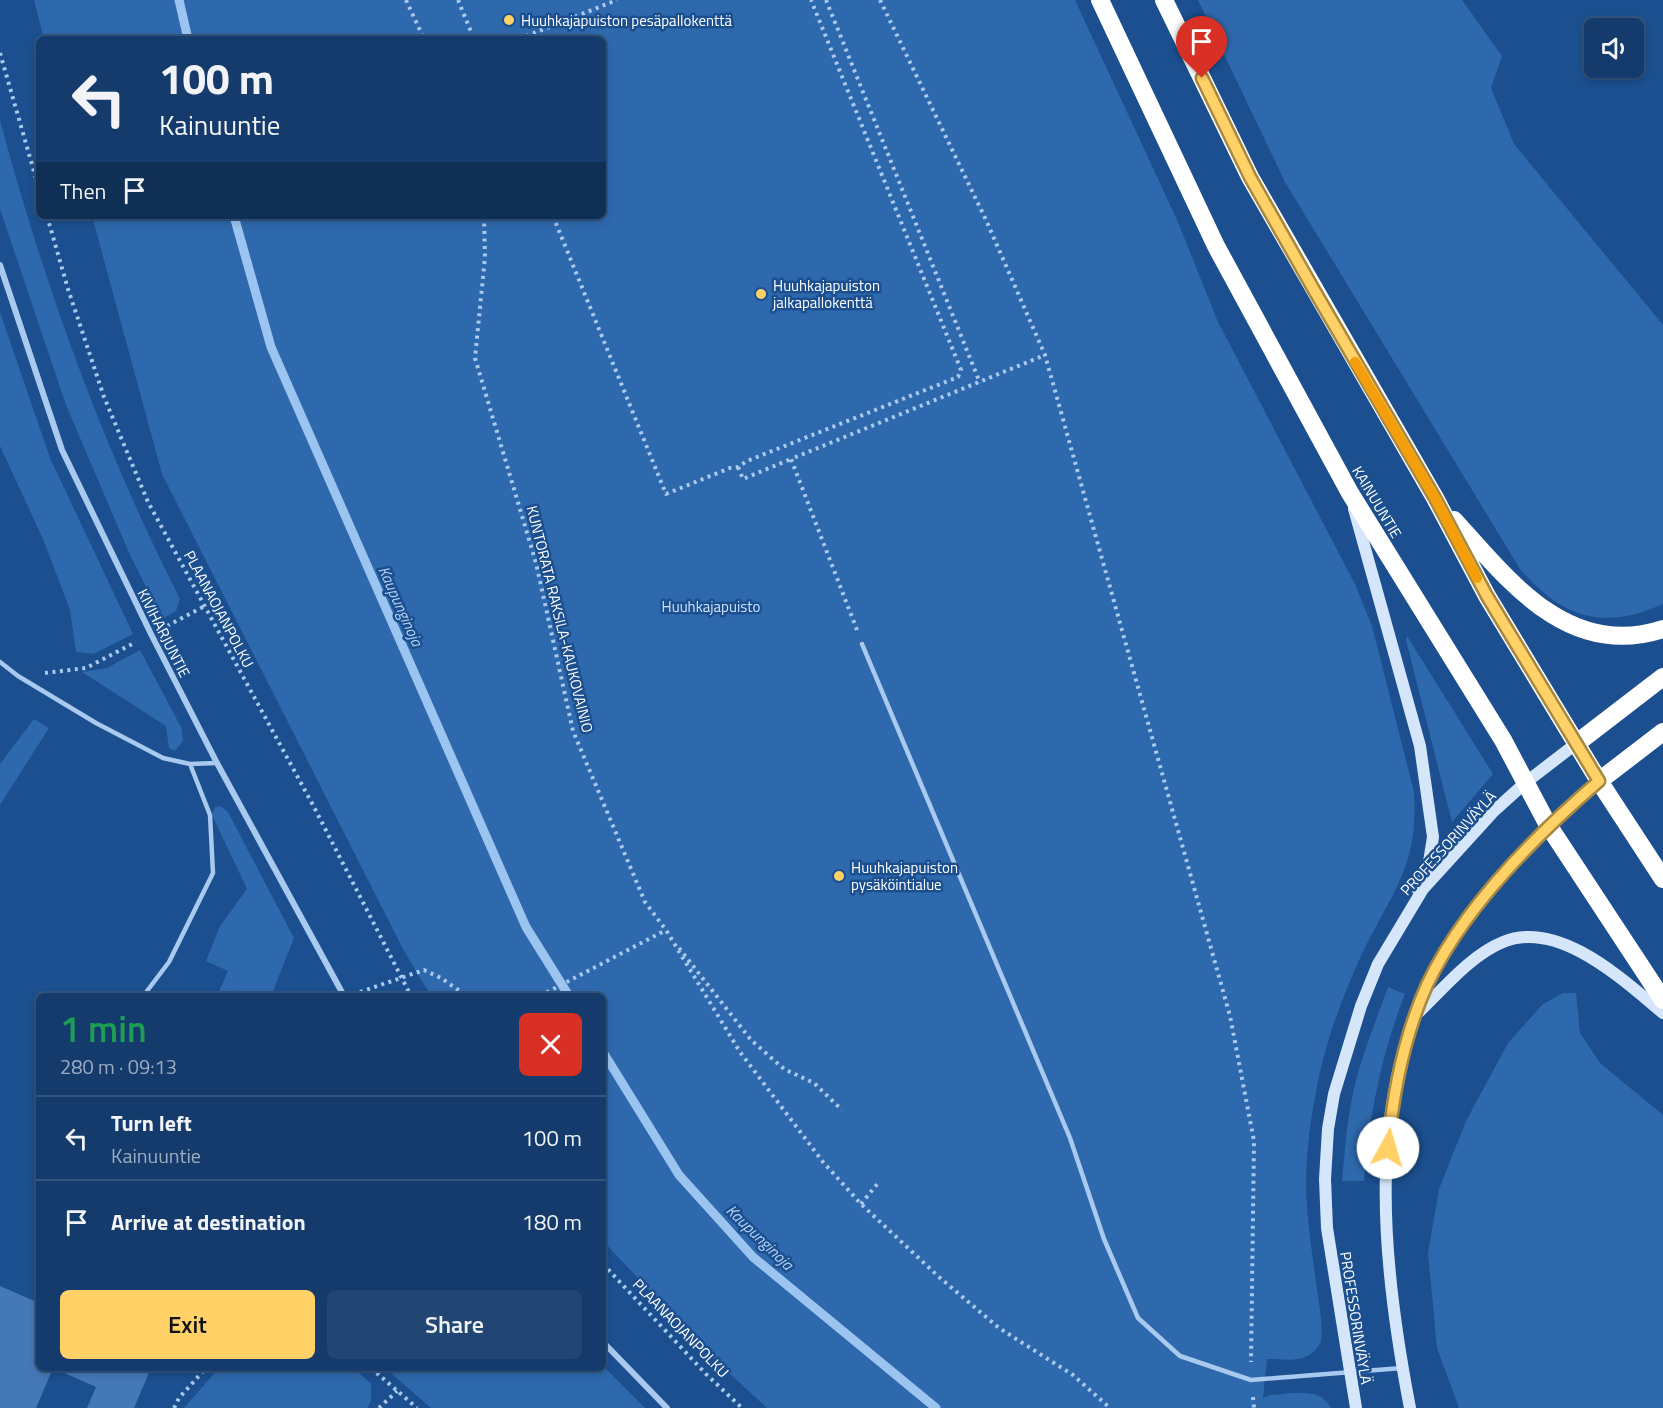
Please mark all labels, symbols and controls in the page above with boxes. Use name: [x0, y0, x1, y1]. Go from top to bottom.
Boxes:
place label: Huuhkajapuiston pesäpallokenttä: [521, 9, 733, 32]
marker: Huuhkajapuiston pesäpallokenttä: [502, 13, 516, 27]
pin: [1176, 16, 1227, 78]
map controls: [1584, 18, 1644, 78]
button: sound: [1584, 18, 1644, 78]
icon: arrive: [1185, 25, 1218, 58]
text: 100 m: [159, 46, 274, 110]
icon: left: [60, 60, 138, 138]
text: Kainuuntie: [159, 104, 280, 145]
text: Then: [60, 174, 106, 208]
icon: arrive: [118, 174, 151, 207]
place label: Huuhkajapuiston jalkapallokenttä: [772, 274, 880, 314]
marker: Huuhkajapuiston jalkapallokenttä: [754, 287, 768, 301]
street label: KAINUUNTIE: [1346, 462, 1408, 542]
street label: KUNTORATA RAKSILA-KAUKOVAINIO: [521, 503, 599, 735]
street label: PLAANAOJANPOLKU: [178, 546, 260, 672]
water label: Kaupunginoja: [373, 562, 430, 651]
street label: KIVIHARJUNTIE: [132, 585, 196, 681]
park label: Huuhkajapuisto: [662, 595, 761, 618]
street label: PROFESSORINVÄYLÄ: [1395, 785, 1501, 901]
place label: Huuhkajapuiston pysäköintialue: [851, 856, 958, 896]
marker: Huuhkajapuiston pysäköintialue: [832, 869, 846, 883]
text: 1 min: [60, 1001, 147, 1056]
button: close: [519, 1013, 582, 1076]
text: 280 m · 09:13: [60, 1051, 177, 1082]
text: Turn left: [111, 1106, 192, 1140]
position arrow: [1356, 1116, 1420, 1180]
text: 100 m: [522, 1121, 582, 1155]
icon: left: [60, 1122, 93, 1155]
text: Kainuuntie: [111, 1140, 201, 1171]
water label: Kaupunginoja: [721, 1199, 800, 1276]
text: Arrive at destination: [111, 1205, 306, 1239]
text: 180 m: [522, 1205, 582, 1239]
icon: arrive: [60, 1206, 93, 1239]
street label: PROFESSORINVÄYLÄ: [1334, 1250, 1378, 1386]
street label: PLAANAOJANPOLKU: [628, 1273, 734, 1383]
button: Exit: [60, 1290, 315, 1359]
button: Share: [327, 1290, 582, 1359]

